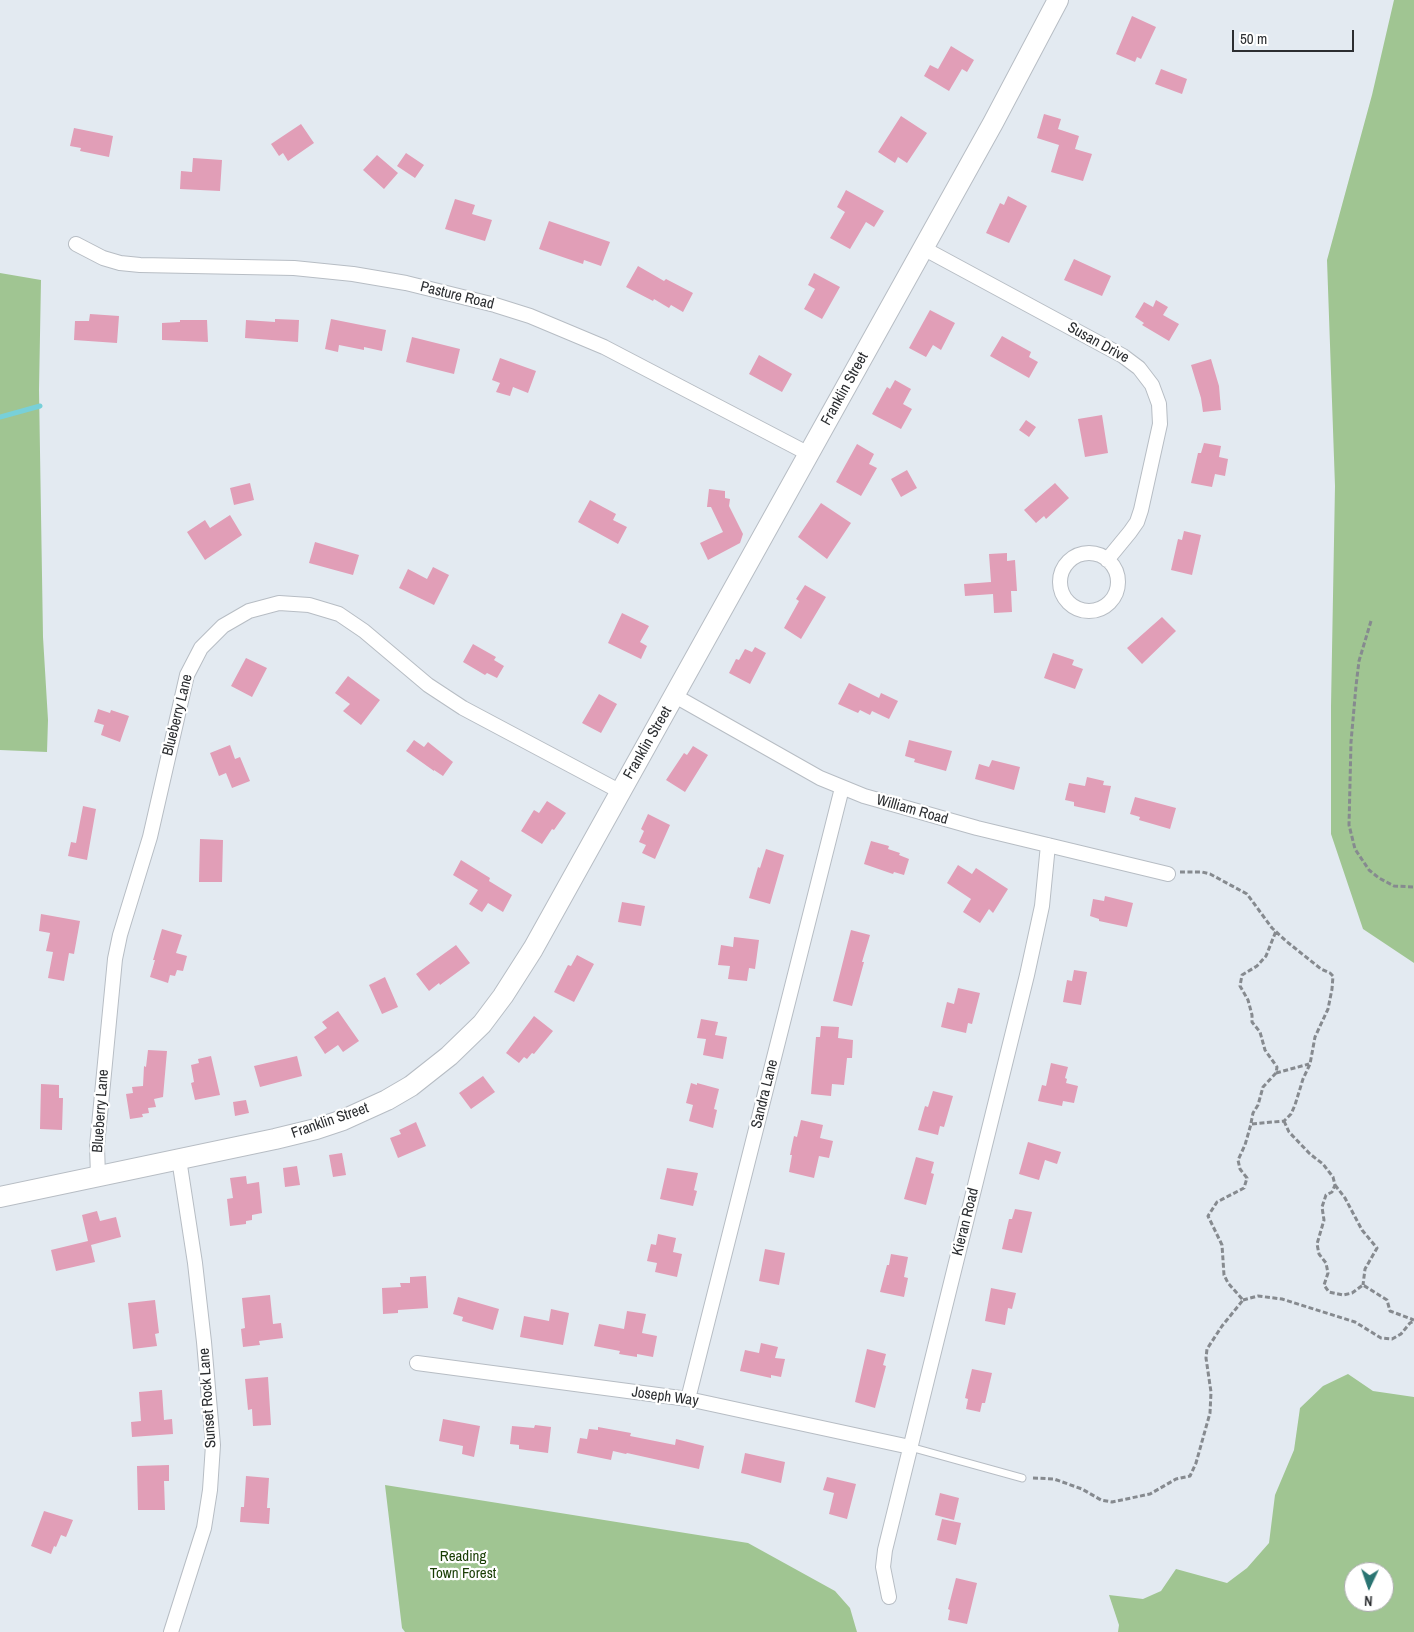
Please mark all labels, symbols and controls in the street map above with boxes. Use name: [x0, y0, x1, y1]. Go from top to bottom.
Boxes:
scale bar: [1234, 20, 1356, 52]
text: 50 m: [1240, 28, 1267, 49]
street label: Pasture Road: [418, 278, 496, 314]
street label: Susan Drive: [1064, 319, 1132, 367]
street label: Franklin Street: [818, 349, 872, 429]
street label: Blueberry Lane: [159, 672, 197, 758]
street label: Franklin Street: [620, 704, 676, 782]
street label: William Road: [874, 791, 950, 829]
street label: Sandra Lane: [748, 1058, 782, 1130]
street label: Blueberry Lane: [89, 1069, 113, 1153]
street label: Franklin Street: [289, 1099, 371, 1143]
street label: Kieran Road: [949, 1186, 983, 1258]
street label: Sunset Rock Lane: [196, 1347, 220, 1449]
street label: Joseph Way: [630, 1383, 700, 1411]
park label: Reading Town Forest: [430, 1548, 496, 1583]
north arrow: [1344, 1562, 1394, 1612]
text: N: [1364, 1592, 1373, 1610]

